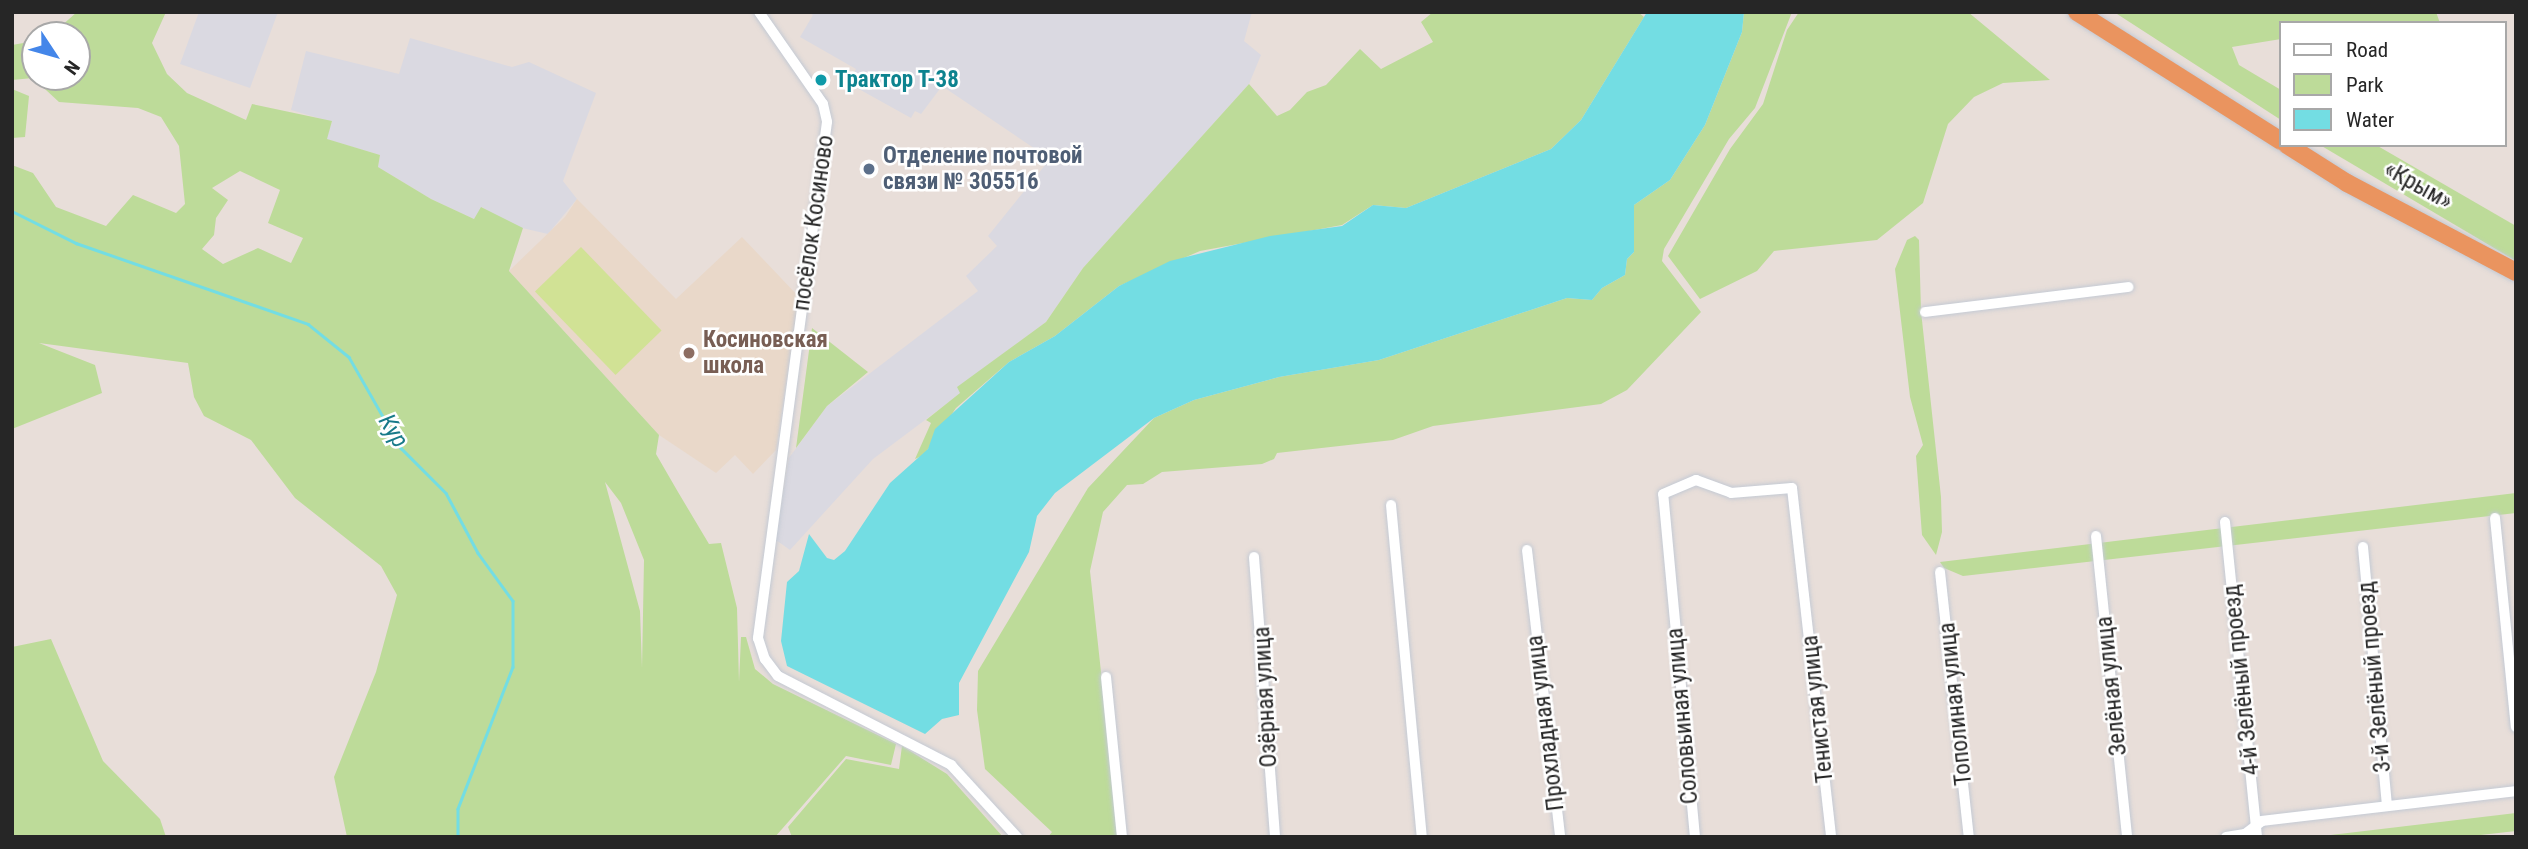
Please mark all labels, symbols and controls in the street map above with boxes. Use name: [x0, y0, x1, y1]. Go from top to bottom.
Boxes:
north arrow: [21, 21, 91, 91]
legend: [2280, 21, 2507, 147]
text: Road: [2346, 38, 2388, 62]
text: N: [59, 56, 85, 79]
place label: Трактор Т-38: [835, 66, 959, 94]
marker: Трактор Т-38: [813, 72, 829, 88]
text: Park: [2346, 73, 2383, 97]
text: Water: [2346, 108, 2394, 132]
street label: посёлок Косиново: [788, 133, 840, 313]
place label: Отделение почтовой связи № 305516: [883, 142, 1083, 196]
street label: «Крым»: [2379, 156, 2457, 216]
marker: Отделение почтовой связи № 305516: [861, 161, 877, 177]
place label: Косиновская школа: [703, 326, 828, 380]
marker: Косиновская школа: [681, 345, 697, 361]
water label: Кур: [372, 409, 414, 453]
street label: 3-й Зелёный проезд: [2353, 580, 2397, 774]
street label: 4-й Зелёный проезд: [2218, 583, 2266, 777]
street label: Зелёная улица: [2091, 615, 2133, 757]
street label: Тополиная улица: [1934, 621, 1978, 787]
street label: Озёрная улица: [1249, 626, 1283, 768]
street label: Соловьиная улица: [1662, 627, 1704, 805]
street label: Прохладная улица: [1522, 634, 1570, 812]
street label: Тенистая улица: [1797, 634, 1839, 784]

